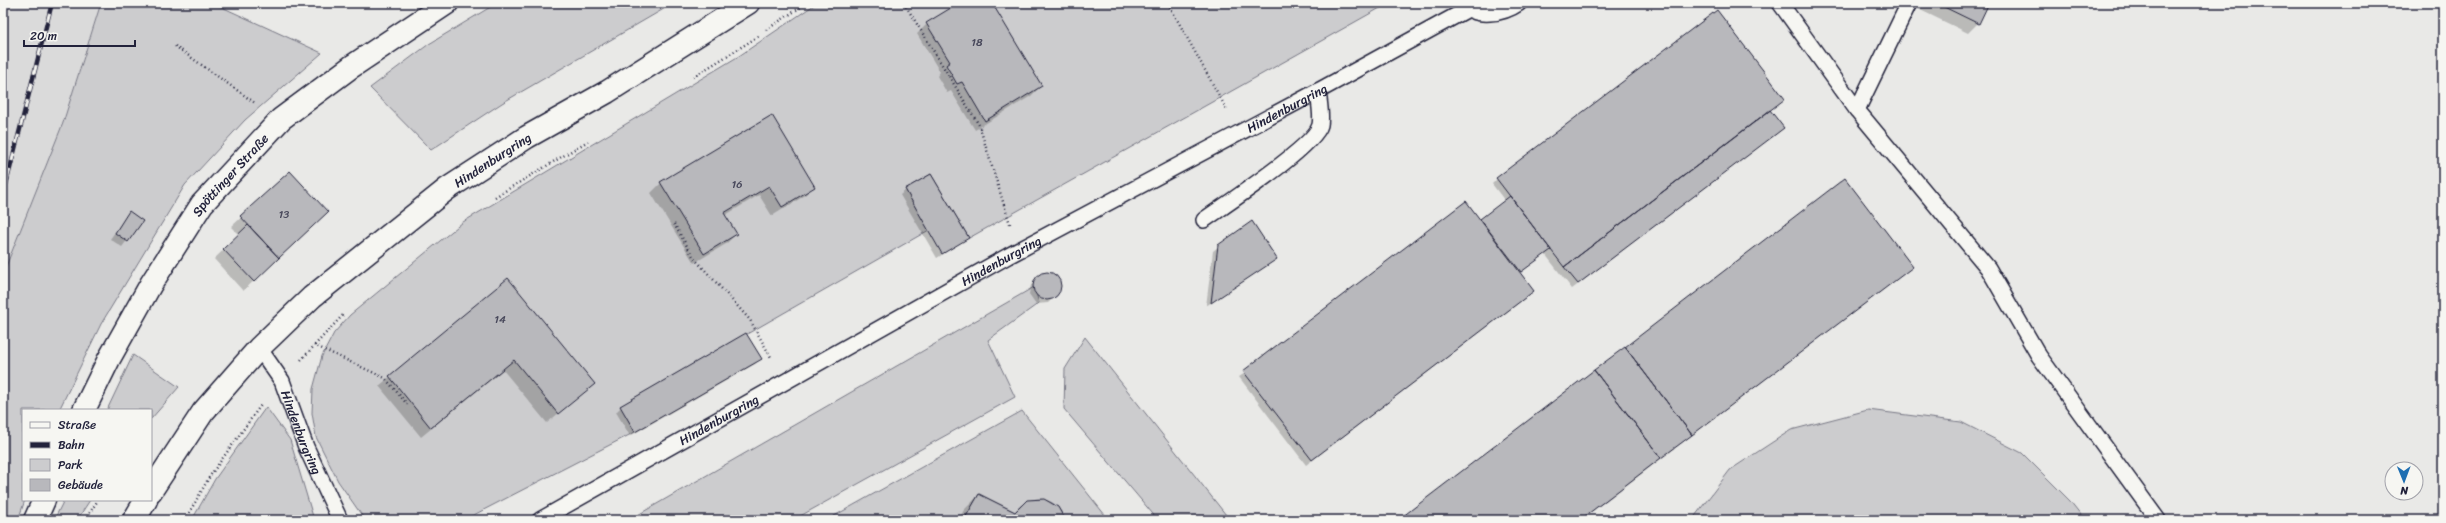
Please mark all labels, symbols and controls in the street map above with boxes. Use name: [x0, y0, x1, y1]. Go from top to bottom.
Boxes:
scale bar: [24, 22, 135, 48]
text: 20 m: [30, 25, 57, 47]
house number: 18: [971, 33, 983, 52]
street label: Hindenburgring: [1242, 77, 1332, 139]
street label: Hindenburgring: [449, 126, 536, 194]
street label: Spöttinger Straße: [186, 128, 275, 221]
house number: 16: [732, 175, 742, 194]
house number: 13: [279, 205, 289, 224]
street label: Hindenburgring: [957, 229, 1046, 292]
house number: 14: [494, 310, 506, 329]
street label: Hindenburgring: [274, 387, 328, 479]
street label: Hindenburgring: [674, 388, 764, 452]
legend: [22, 409, 152, 501]
text: Straße: [58, 414, 96, 436]
text: Bahn: [58, 434, 85, 456]
text: Park: [58, 454, 83, 476]
north arrow: [2384, 461, 2424, 501]
text: Gebäude: [58, 474, 103, 496]
text: N: [2400, 481, 2409, 500]

